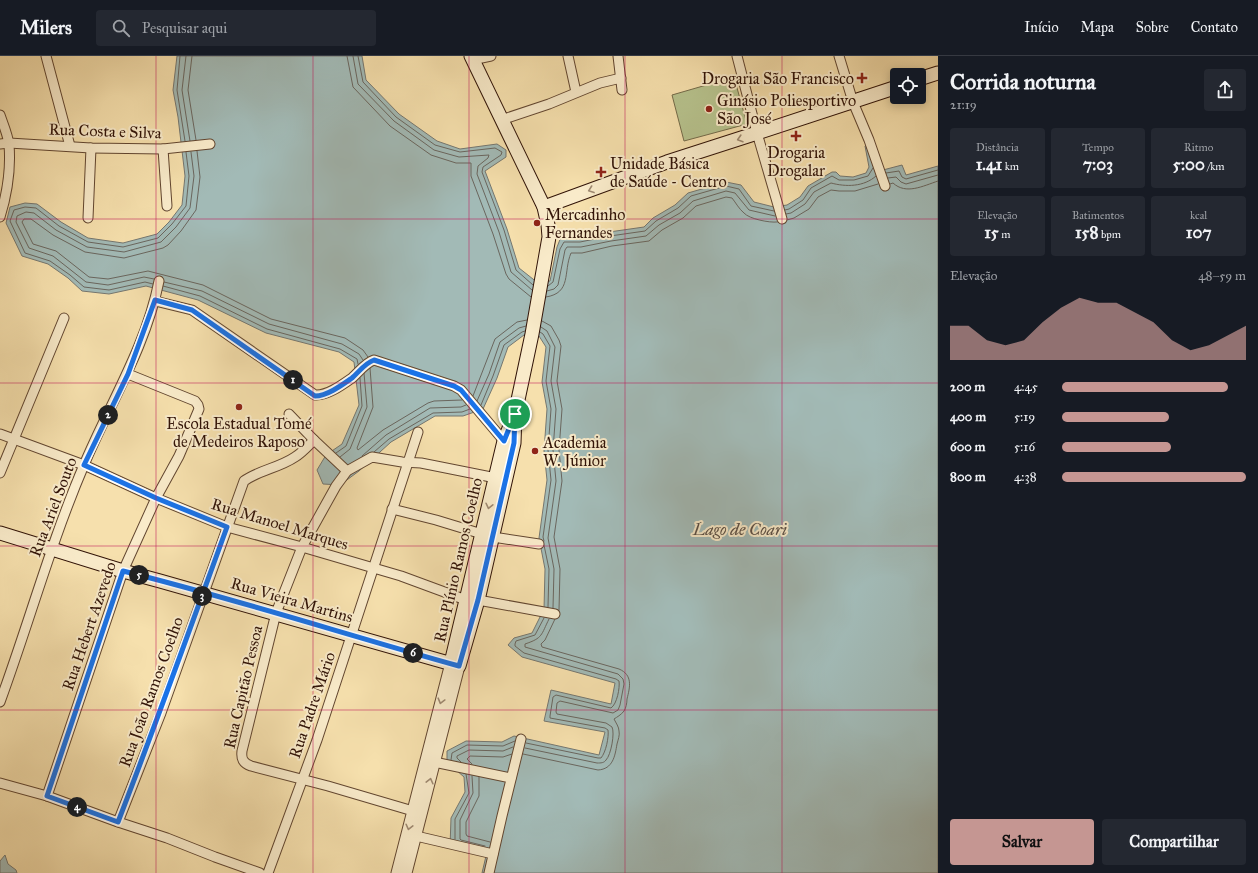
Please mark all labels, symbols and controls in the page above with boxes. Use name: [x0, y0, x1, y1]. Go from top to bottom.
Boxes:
search box: [96, 10, 376, 46]
text: Milers: [20, 16, 72, 39]
icon: search: [110, 17, 132, 39]
text: Pesquisar aqui: [142, 19, 227, 37]
text: Início: [1024, 19, 1059, 36]
text: Mapa: [1081, 19, 1114, 36]
text: Sobre: [1136, 19, 1169, 36]
text: Contato: [1191, 19, 1238, 36]
map controls: [890, 68, 926, 104]
button: locate: [890, 68, 926, 104]
text: Corrida noturna: [950, 68, 1096, 95]
place label: Drogaria São Francisco: [701, 69, 854, 89]
button: share: [1204, 69, 1246, 111]
marker: Drogaria São Francisco: [857, 73, 867, 83]
place label: Ginásio Poliesportivo São José: [717, 91, 856, 129]
text: 21:19: [950, 97, 977, 113]
marker: Ginásio Poliesportivo São José: [704, 104, 714, 114]
street label: Rua Costa e Silva: [48, 120, 162, 142]
marker: Drogaria Drogalar: [791, 131, 801, 141]
one-way arrow: [737, 134, 744, 143]
text: Distância: [976, 141, 1019, 154]
text: Tempo: [1082, 141, 1114, 154]
text: Ritmo: [1184, 141, 1213, 154]
place label: Drogaria Drogalar: [767, 143, 825, 181]
place label: Unidade Básica de Saúde - Centro: [610, 154, 727, 191]
text: 1.41: [976, 154, 1002, 175]
text: 7:03: [1083, 154, 1113, 175]
text: 5:00: [1173, 154, 1205, 175]
text: km: [1002, 160, 1019, 173]
text: /km: [1205, 160, 1224, 173]
marker: Unidade Básica de Saúde - Centro: [595, 166, 607, 178]
one-way arrow: [587, 185, 594, 193]
place label: Mercadinho Fernandes: [545, 205, 626, 242]
text: Elevação: [977, 209, 1017, 222]
text: Batimentos: [1072, 209, 1124, 222]
text: kcal: [1190, 209, 1207, 222]
marker: Mercadinho Fernandes: [532, 218, 542, 228]
text: 15: [984, 222, 999, 243]
text: 158: [1075, 222, 1099, 243]
text: 107: [1186, 222, 1211, 243]
text: m: [999, 228, 1010, 241]
text: bpm: [1099, 228, 1121, 241]
text: Elevação: [950, 268, 997, 284]
text: 48–59 m: [1198, 268, 1246, 284]
pin: 1: [283, 370, 303, 390]
text: 1: [291, 373, 295, 386]
text: 200 m: [950, 379, 985, 395]
text: 4:45: [1014, 379, 1038, 395]
pin: [498, 397, 532, 431]
marker: Escola Estadual Tomé de Medeiros Raposo: [234, 402, 244, 412]
icon: arrive: [504, 403, 526, 425]
pin: 2: [98, 405, 118, 425]
text: 2: [105, 408, 111, 421]
text: 400 m: [950, 409, 986, 425]
text: 5:19: [1014, 409, 1035, 425]
place label: Escola Estadual Tomé de Medeiros Raposo: [166, 414, 312, 451]
place label: Academia W. Júnior: [542, 433, 607, 471]
text: 600 m: [950, 439, 986, 455]
text: 5:16: [1014, 439, 1035, 455]
marker: Academia W. Júnior: [530, 446, 540, 456]
street label: Rua Ariel Souto: [25, 455, 81, 559]
text: 800 m: [950, 469, 986, 485]
text: 4:38: [1014, 469, 1037, 485]
street label: Rua Plínio Ramos Coelho: [430, 476, 486, 644]
street label: Rua Manoel Marques: [209, 494, 351, 555]
one-way arrow: [485, 502, 494, 509]
water label: Lago de Coari: [692, 519, 787, 540]
street label: Rua Hebert Azevedo: [58, 559, 120, 693]
pin: 5: [129, 565, 149, 585]
text: 5: [136, 568, 142, 581]
street label: Rua Vieira Martins: [229, 573, 356, 627]
pin: 3: [192, 586, 212, 606]
text: 3: [200, 589, 204, 602]
street label: Rua João Ramos Coelho: [115, 614, 188, 770]
street label: Rua Capitão Pessoa: [220, 623, 266, 750]
pin: 6: [403, 643, 423, 663]
text: 6: [410, 646, 416, 659]
street label: Rua Padre Mário: [285, 649, 339, 761]
one-way arrow: [437, 697, 446, 704]
one-way arrow: [425, 778, 433, 784]
pin: 4: [67, 797, 87, 817]
text: 4: [74, 800, 80, 813]
button: Salvar: [950, 819, 1094, 865]
button: Compartilhar: [1102, 819, 1246, 865]
one-way arrow: [405, 824, 413, 830]

